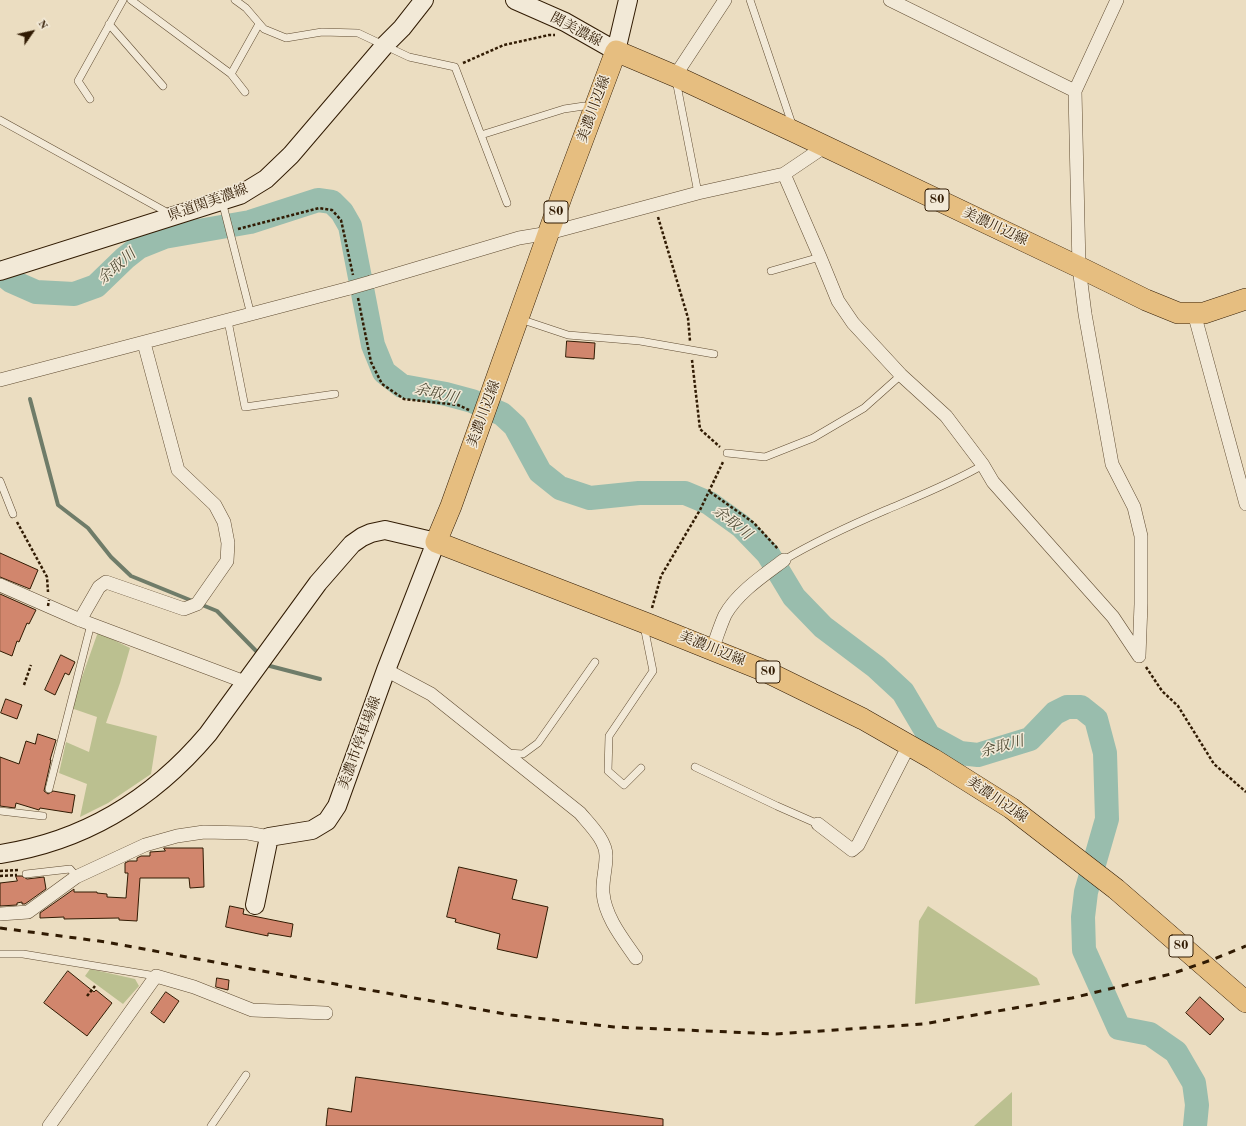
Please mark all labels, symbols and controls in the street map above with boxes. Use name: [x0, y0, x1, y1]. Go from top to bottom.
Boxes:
street label: 関美濃線: [547, 9, 605, 51]
north arrow: [12, 12, 52, 52]
text: N: [35, 18, 49, 32]
street label: 美濃川辺線: [574, 73, 614, 145]
street label: 県道関美濃線: [166, 181, 250, 225]
road number: 80: [925, 189, 949, 211]
road number: 80: [544, 201, 568, 223]
street label: 美濃川辺線: [960, 205, 1030, 249]
water label: 余取川: [94, 245, 140, 289]
street label: 美濃川辺線: [464, 378, 504, 450]
water label: 余取川: [412, 380, 460, 408]
water label: 余取川: [709, 502, 755, 544]
street label: 美濃川辺線: [676, 628, 748, 670]
road number: 80: [756, 661, 780, 683]
street label: 美濃市停車場線: [335, 694, 385, 792]
water label: 余取川: [978, 732, 1026, 762]
street label: 美濃川辺線: [963, 773, 1031, 827]
road number: 80: [1169, 935, 1193, 957]

